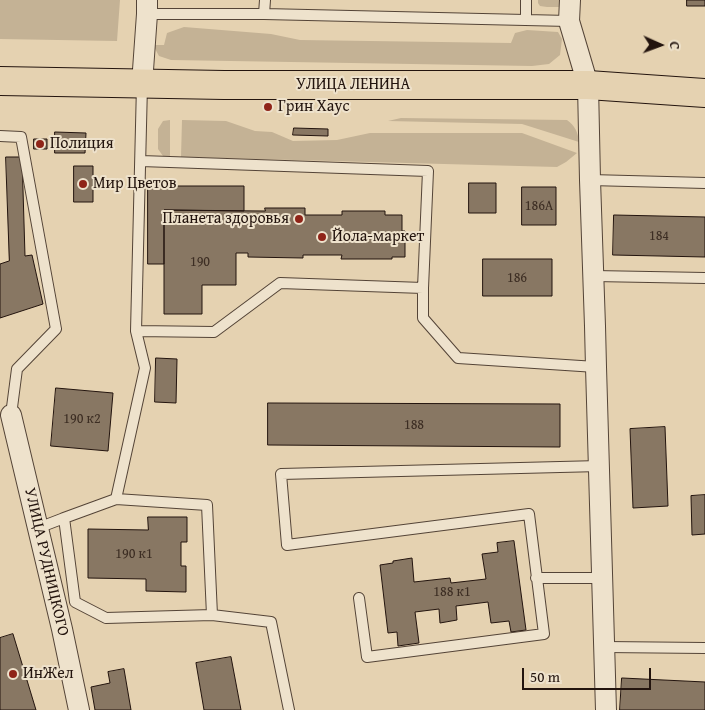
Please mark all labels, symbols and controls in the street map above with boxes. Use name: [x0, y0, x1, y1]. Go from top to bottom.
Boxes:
north arrow: [635, 20, 685, 70]
text: С: [665, 41, 685, 50]
street label: УЛИЦА ЛЕНИНА: [296, 75, 410, 95]
place label: Грин Хаус: [278, 97, 349, 117]
marker: Грин Хаус: [262, 101, 274, 113]
place label: Полиция: [50, 134, 114, 154]
marker: Полиция: [34, 138, 46, 150]
place label: Мир Цветов: [93, 174, 177, 194]
marker: Мир Цветов: [77, 178, 89, 190]
house number: 186А: [525, 198, 553, 214]
place label: Планета здоровья: [163, 209, 289, 229]
marker: Планета здоровья: [293, 213, 305, 225]
place label: Йола-маркет: [332, 227, 424, 247]
house number: 184: [649, 228, 669, 244]
marker: Йола-маркет: [316, 231, 328, 243]
house number: 190: [190, 254, 210, 270]
house number: 186: [507, 270, 527, 286]
house number: 190 к2: [63, 411, 101, 427]
house number: 188: [404, 417, 424, 433]
street label: УЛИЦА РУДНИЦКОГО: [20, 486, 72, 638]
house number: 190 к1: [115, 546, 153, 562]
house number: 188 к1: [433, 584, 471, 600]
scale bar: [525, 658, 654, 690]
place label: ИнЖел: [23, 664, 74, 684]
text: 50 m: [530, 666, 560, 687]
marker: ИнЖел: [7, 668, 19, 680]

